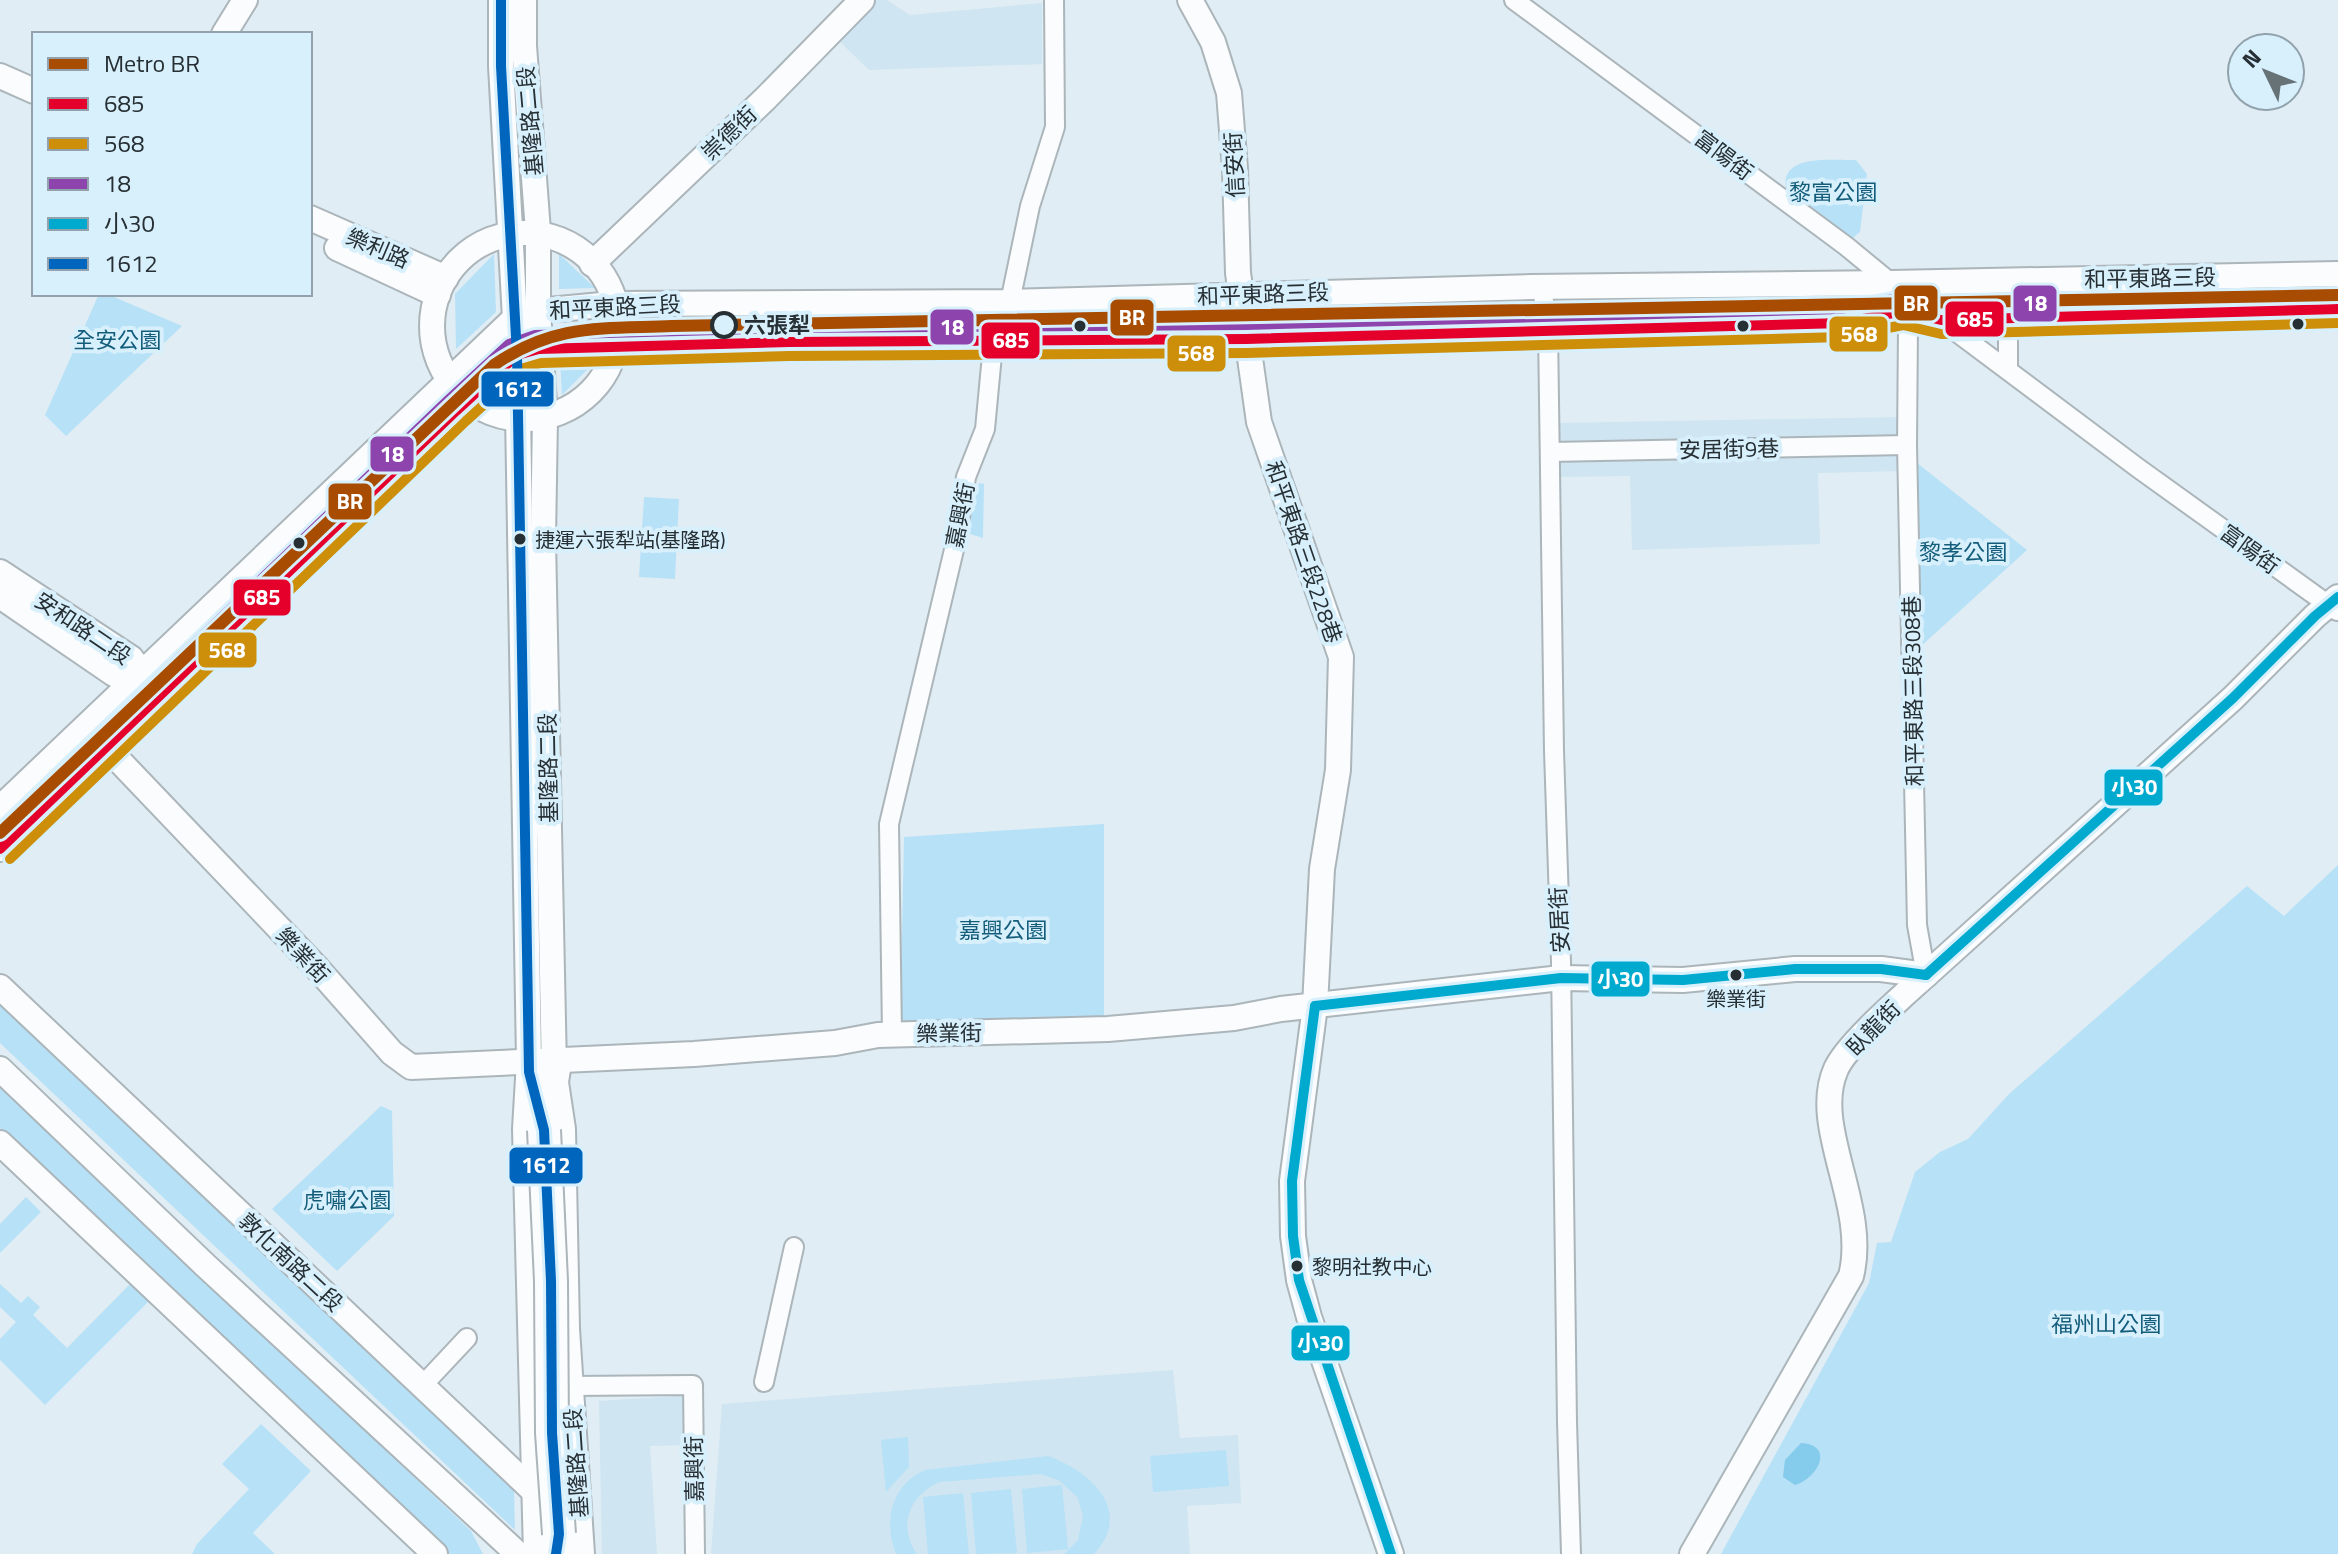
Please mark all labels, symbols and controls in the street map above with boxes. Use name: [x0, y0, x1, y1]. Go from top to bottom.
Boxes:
legend: [32, 32, 312, 296]
north arrow: [2226, 32, 2306, 112]
text: N: [2234, 41, 2269, 76]
text: Metro BR: [104, 45, 200, 81]
street label: 基隆路二段: [508, 65, 552, 177]
text: 685: [104, 85, 144, 121]
street label: 崇德街: [693, 98, 765, 168]
street label: 富陽街: [1687, 122, 1761, 188]
text: 568: [104, 125, 144, 161]
street label: 信安街: [1215, 131, 1253, 199]
text: 18: [104, 165, 131, 201]
park label: 黎富公園: [1789, 175, 1877, 209]
text: 小30: [104, 205, 155, 241]
street label: 樂利路: [341, 219, 415, 277]
text: 1612: [104, 245, 158, 281]
street label: 和平東路三段: [2084, 260, 2216, 296]
street label: 和平東路三段: [1196, 275, 1330, 313]
line badge: BR: [1893, 284, 1939, 322]
line badge: 18: [2012, 284, 2058, 323]
text: BR: [1902, 286, 1930, 320]
text: 18: [2023, 286, 2047, 320]
street label: 和平東路三段: [548, 287, 682, 327]
line badge: BR: [1109, 298, 1155, 337]
text: BR: [1118, 300, 1146, 334]
line badge: 685: [1944, 300, 2005, 338]
text: 685: [1957, 302, 1993, 336]
place label: 六張犁: [744, 308, 810, 342]
line badge: 18: [929, 308, 975, 346]
text: 18: [940, 310, 964, 344]
marker: 六張犁: [711, 312, 737, 338]
line badge: 568: [1828, 315, 1889, 353]
unlabelled marker: [2290, 316, 2306, 332]
text: 568: [1841, 317, 1877, 351]
unlabelled marker: [1072, 318, 1088, 334]
unlabelled marker: [1735, 318, 1751, 334]
line badge: 685: [980, 321, 1041, 360]
park label: 全安公園: [73, 323, 161, 357]
text: 685: [993, 323, 1029, 357]
line badge: 568: [1166, 334, 1227, 373]
text: 568: [1178, 336, 1214, 370]
line badge: 1612: [480, 370, 555, 408]
text: 1612: [493, 372, 543, 406]
street label: 安居街9巷: [1679, 431, 1779, 467]
line badge: 18: [369, 435, 415, 473]
text: 18: [380, 437, 404, 471]
street label: 和平東路三段228巷: [1257, 456, 1351, 648]
street label: 嘉興街: [937, 479, 983, 551]
line badge: BR: [327, 482, 373, 521]
text: BR: [336, 484, 364, 518]
street label: 富陽街: [2213, 516, 2287, 582]
place label: 捷運六張犁站(基隆路): [535, 524, 726, 555]
marker: 捷運六張犁站(基隆路): [512, 531, 528, 547]
unlabelled marker: [291, 535, 307, 551]
park label: 黎孝公園: [1919, 535, 2007, 569]
line badge: 685: [232, 578, 292, 617]
text: 685: [244, 580, 280, 614]
street label: 安和路二段: [28, 583, 138, 673]
street label: 和平東路三段308巷: [1894, 595, 1932, 787]
line badge: 568: [197, 631, 258, 669]
text: 568: [209, 633, 245, 667]
street label: 基隆路二段: [530, 713, 566, 823]
line badge: 小30: [2103, 768, 2164, 807]
text: 小30: [2111, 770, 2157, 804]
street label: 安居街: [1540, 886, 1578, 954]
park label: 嘉興公園: [959, 913, 1047, 947]
street label: 樂業街: [268, 919, 338, 991]
line badge: 小30: [1590, 960, 1651, 998]
text: 小30: [1597, 962, 1643, 996]
marker: 樂業街: [1728, 967, 1744, 983]
place label: 樂業街: [1706, 983, 1766, 1014]
street label: 臥龍街: [1838, 992, 1908, 1064]
street label: 樂業街: [916, 1015, 982, 1051]
line badge: 1612: [508, 1146, 584, 1185]
text: 1612: [521, 1148, 571, 1182]
park label: 虎嘯公園: [303, 1183, 391, 1217]
street label: 敦化南路二段: [231, 1205, 351, 1319]
place label: 黎明社教中心: [1312, 1251, 1432, 1282]
marker: 黎明社教中心: [1289, 1258, 1305, 1274]
park label: 福州山公園: [2051, 1307, 2161, 1341]
line badge: 小30: [1290, 1324, 1351, 1362]
text: 小30: [1297, 1326, 1343, 1360]
street label: 基隆路二段: [555, 1407, 597, 1519]
street label: 嘉興街: [676, 1436, 712, 1502]

